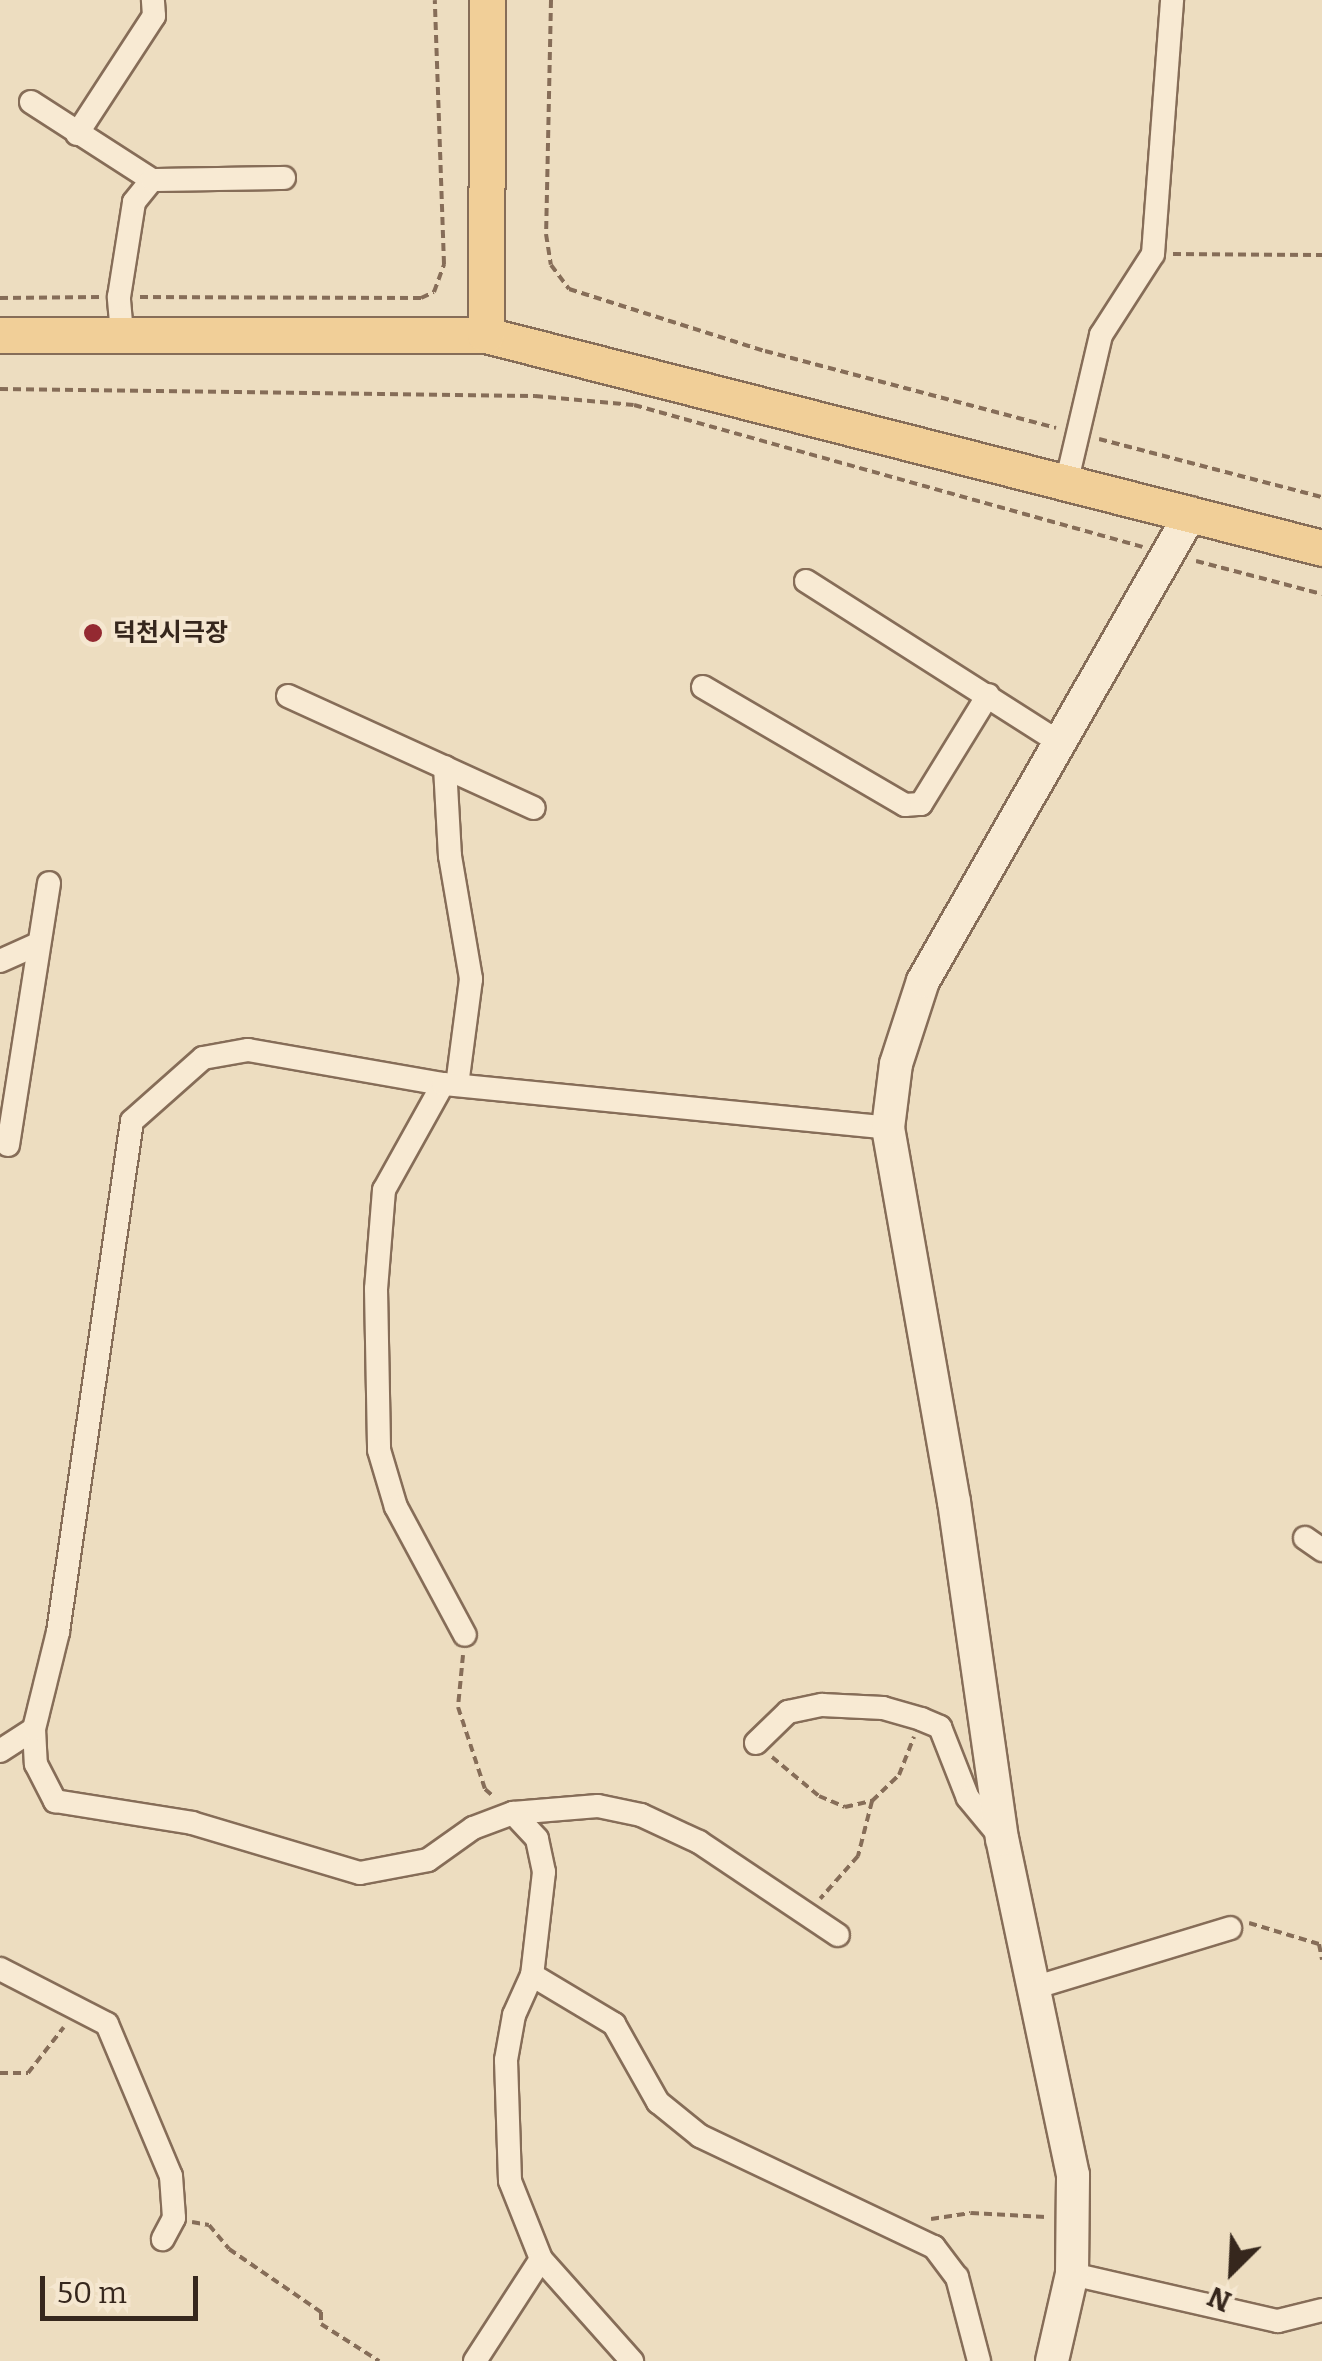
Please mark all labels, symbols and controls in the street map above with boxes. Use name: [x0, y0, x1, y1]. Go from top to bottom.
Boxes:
place label: 덕천시극장: [113, 618, 228, 648]
marker: 덕천시극장: [82, 622, 104, 644]
north arrow: [1182, 2221, 1282, 2321]
scale bar: [45, 2256, 202, 2318]
text: 50 m: [57, 2275, 127, 2311]
text: N: [1203, 2279, 1236, 2318]

